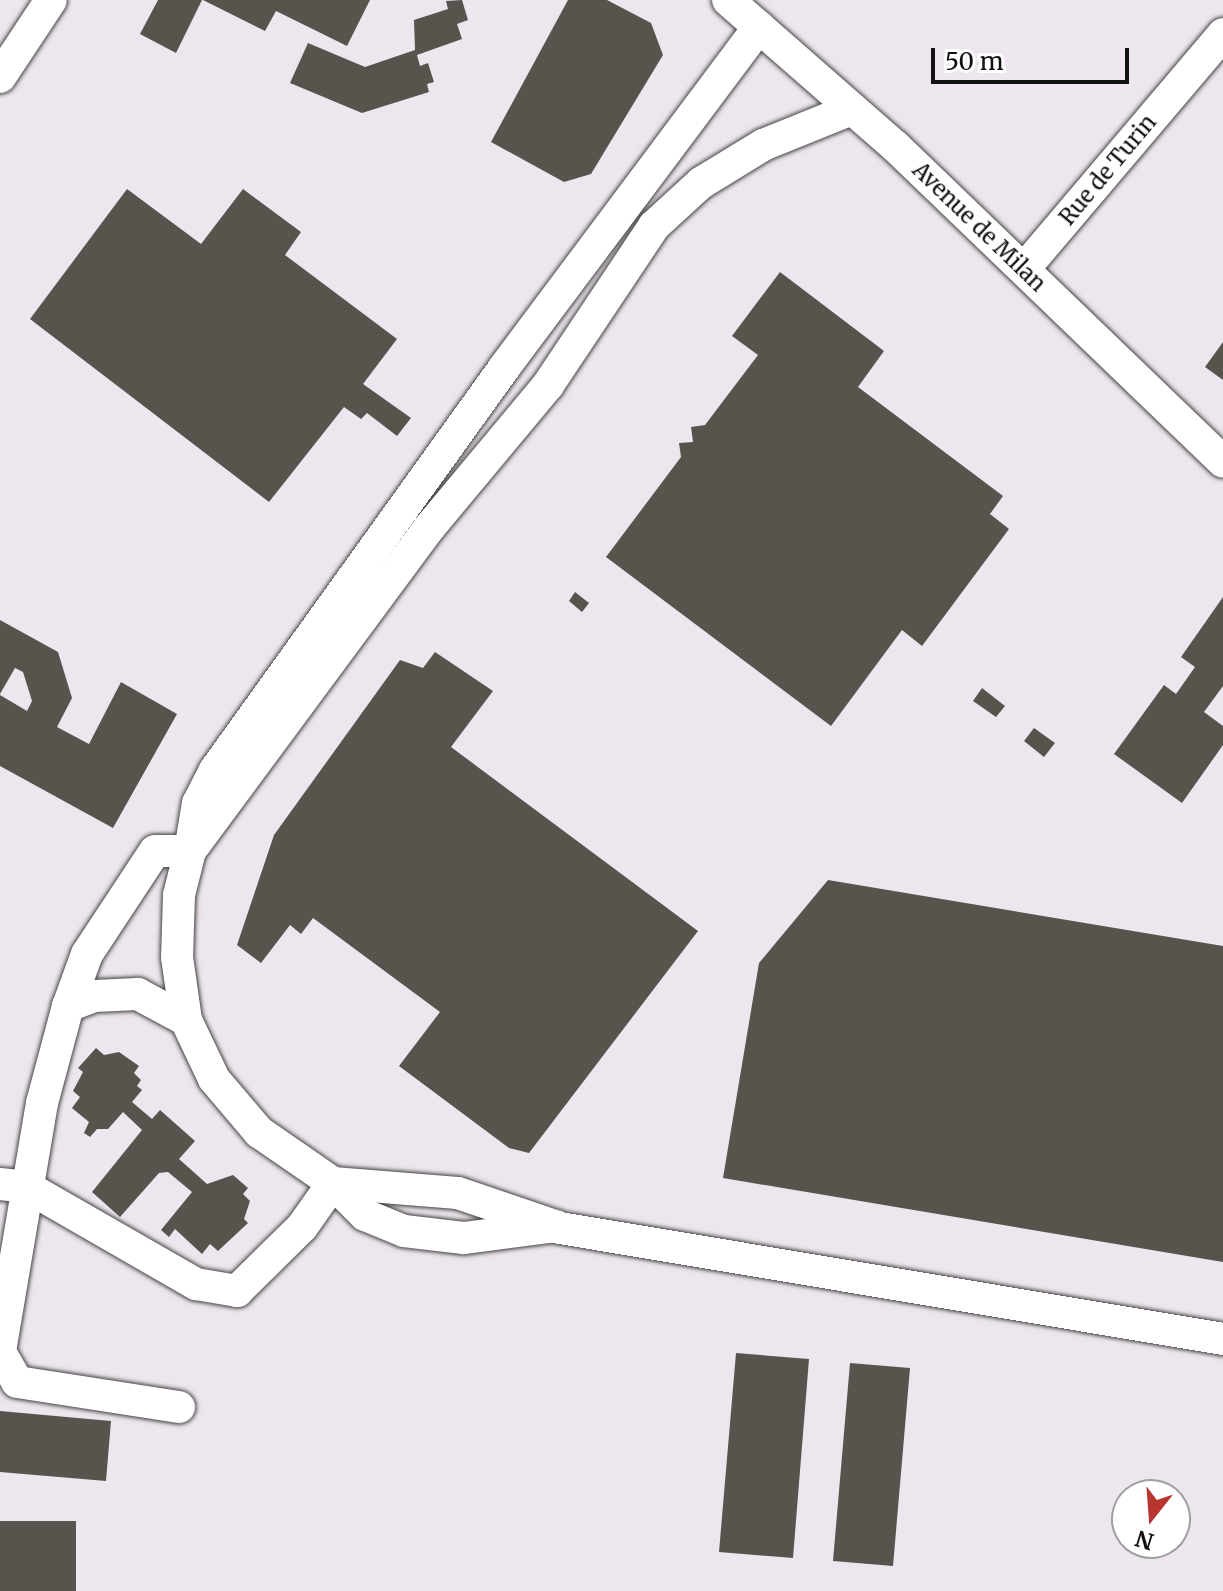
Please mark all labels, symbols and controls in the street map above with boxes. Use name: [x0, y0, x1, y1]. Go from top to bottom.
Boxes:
scale bar: [935, 32, 1133, 82]
text: 50 m: [945, 46, 1004, 77]
street label: Rue de Turin: [1054, 109, 1162, 231]
street label: Avenue de Milan: [907, 157, 1051, 297]
north arrow: [1111, 1479, 1191, 1559]
text: N: [1132, 1524, 1157, 1556]

